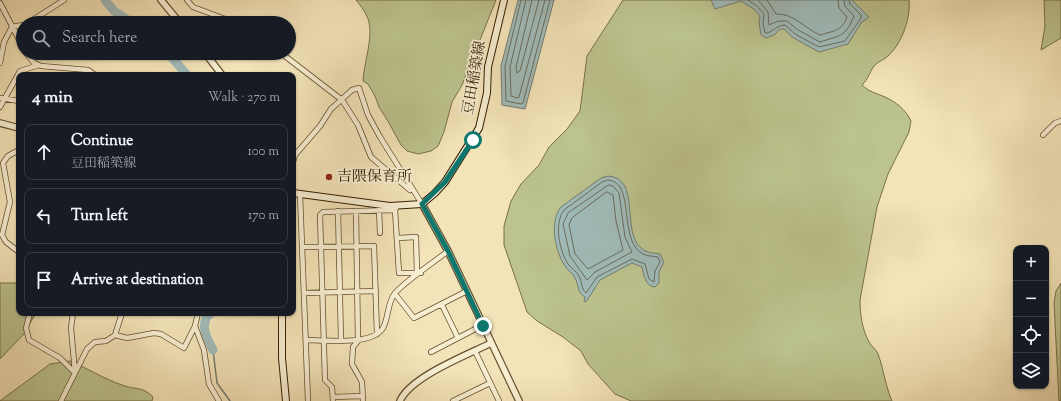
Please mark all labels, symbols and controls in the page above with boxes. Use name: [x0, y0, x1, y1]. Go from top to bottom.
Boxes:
search box: [16, 16, 296, 60]
icon: search: [30, 27, 52, 49]
text: Search here: [62, 28, 137, 49]
street label: 豆田稲築線: [458, 39, 492, 117]
text: 4 min: [32, 86, 73, 110]
text: Walk · 270 m: [208, 89, 280, 107]
text: Continue: [71, 131, 133, 152]
route start: [464, 131, 482, 149]
icon: ahead: [33, 141, 55, 163]
text: 100 m: [247, 143, 279, 161]
text: 豆田稲築線: [71, 155, 136, 173]
place label: 吉隈保育所: [337, 167, 412, 188]
marker: 吉隈保育所: [324, 172, 334, 182]
icon: left: [33, 205, 55, 227]
text: Turn left: [71, 206, 128, 227]
text: 170 m: [248, 207, 279, 225]
map controls: [1013, 245, 1049, 389]
button: +: [1013, 245, 1049, 281]
icon: arrive: [33, 269, 55, 291]
text: Arrive at destination: [71, 270, 204, 291]
button: −: [1013, 281, 1049, 317]
route end: [474, 317, 492, 335]
button: locate: [1013, 317, 1049, 353]
button: layers: [1013, 353, 1049, 389]

